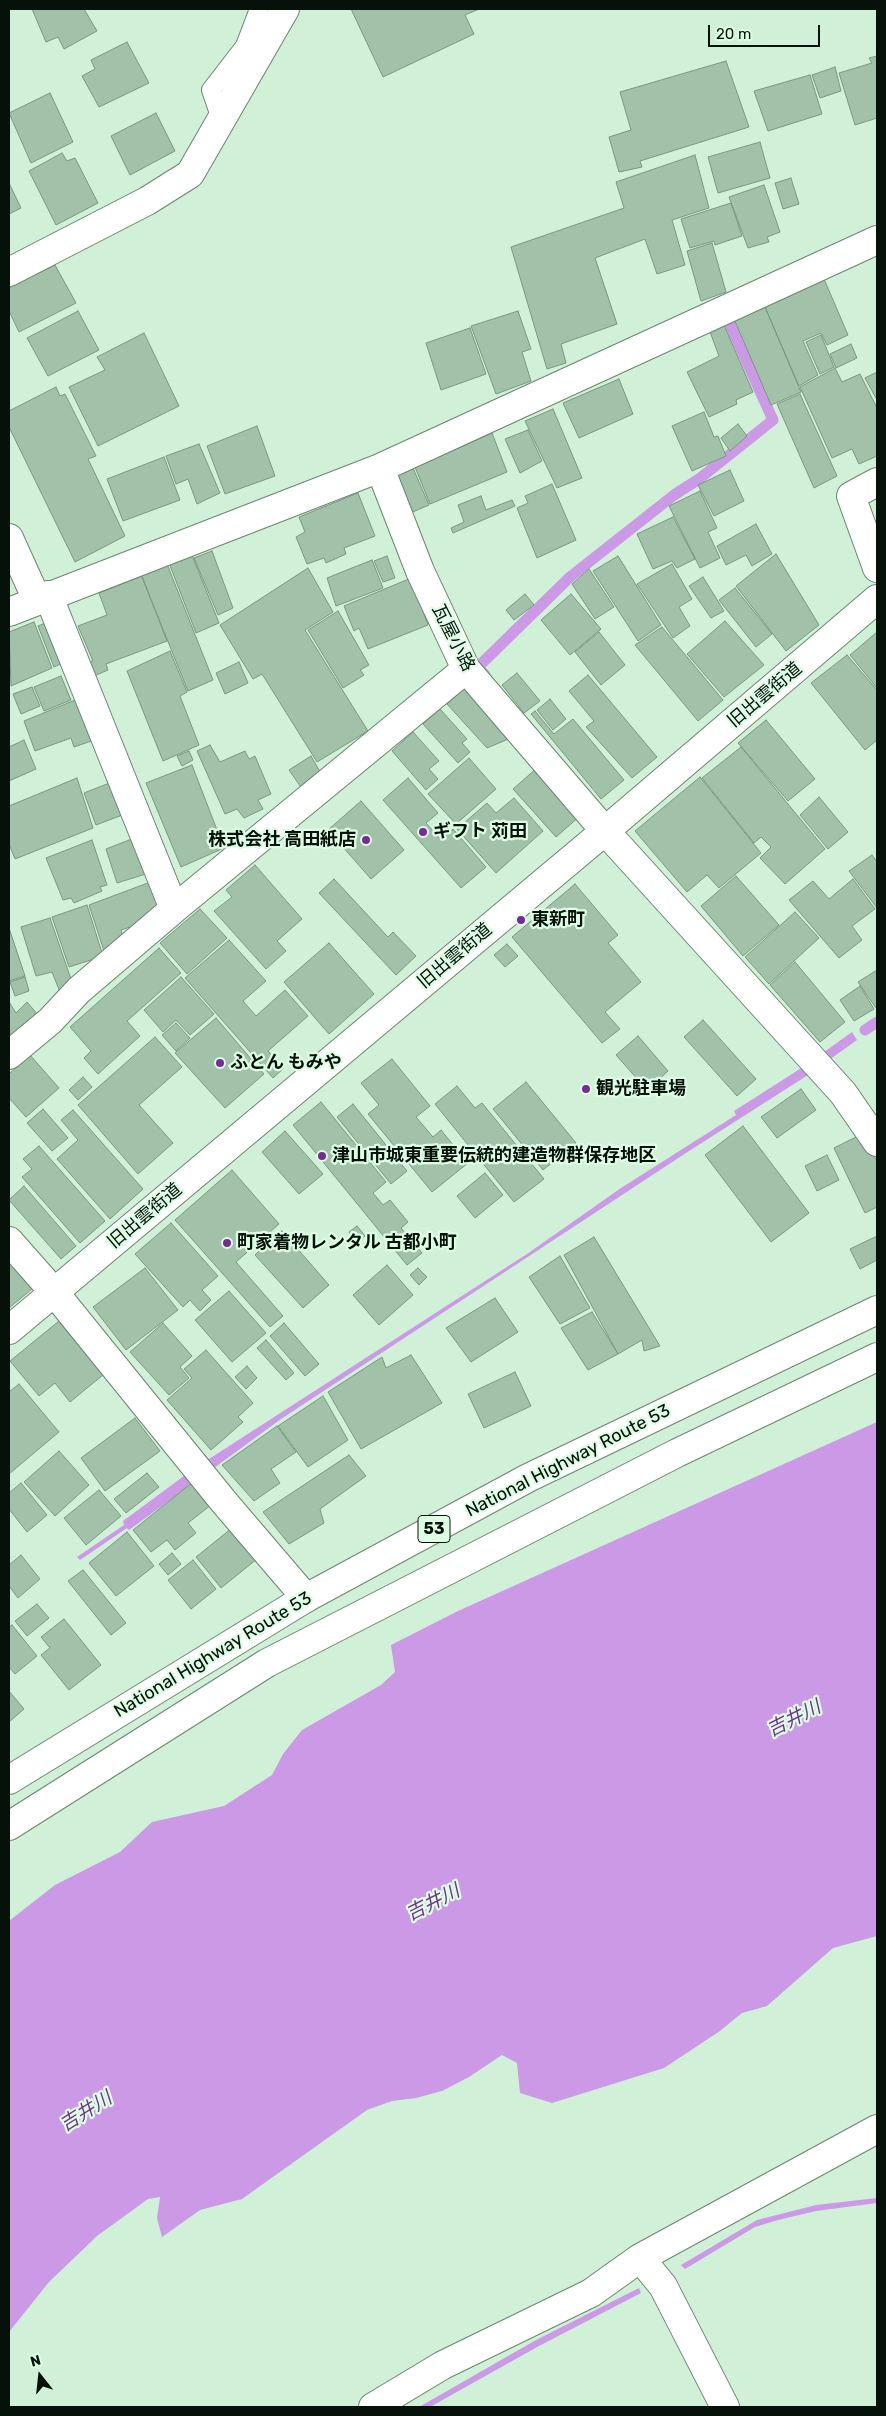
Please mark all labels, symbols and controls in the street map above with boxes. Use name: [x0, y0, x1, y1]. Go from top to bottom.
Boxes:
scale bar: [711, 15, 824, 47]
text: 20 m: [716, 25, 751, 43]
street label: 瓦屋小路: [427, 601, 479, 675]
street label: 旧出雲街道: [724, 658, 806, 732]
place label: ギフト 苅田: [433, 821, 527, 843]
marker: ギフト 苅田: [417, 826, 429, 838]
place label: 株式会社 高田紙店: [208, 829, 356, 851]
marker: 株式会社 高田紙店: [360, 834, 372, 846]
place label: 東新町: [531, 909, 585, 931]
marker: 東新町: [515, 914, 527, 926]
street label: 旧出雲街道: [414, 919, 496, 993]
place label: ふとん もみや: [230, 1052, 342, 1074]
marker: ふとん もみや: [214, 1057, 226, 1069]
place label: 観光駐車場: [596, 1078, 686, 1100]
marker: 観光駐車場: [580, 1083, 592, 1095]
place label: 津山市城東重要伝統的建造物群保存地区: [332, 1145, 656, 1167]
marker: 津山市城東重要伝統的建造物群保存地区: [316, 1150, 328, 1162]
street label: 旧出雲街道: [104, 1179, 186, 1253]
place label: 町家着物レンタル 古都小町: [237, 1232, 457, 1254]
marker: 町家着物レンタル 古都小町: [221, 1237, 233, 1249]
street label: National Highway Route 53: [462, 1400, 674, 1522]
road number: 53: [418, 1516, 450, 1542]
street label: National Highway Route 53: [110, 1587, 316, 1723]
water label: 吉井川: [763, 1696, 825, 1742]
water label: 吉井川: [402, 1880, 464, 1926]
water label: 吉井川: [56, 2087, 116, 2137]
north arrow: [15, 2351, 65, 2401]
text: N: [29, 2352, 43, 2371]

